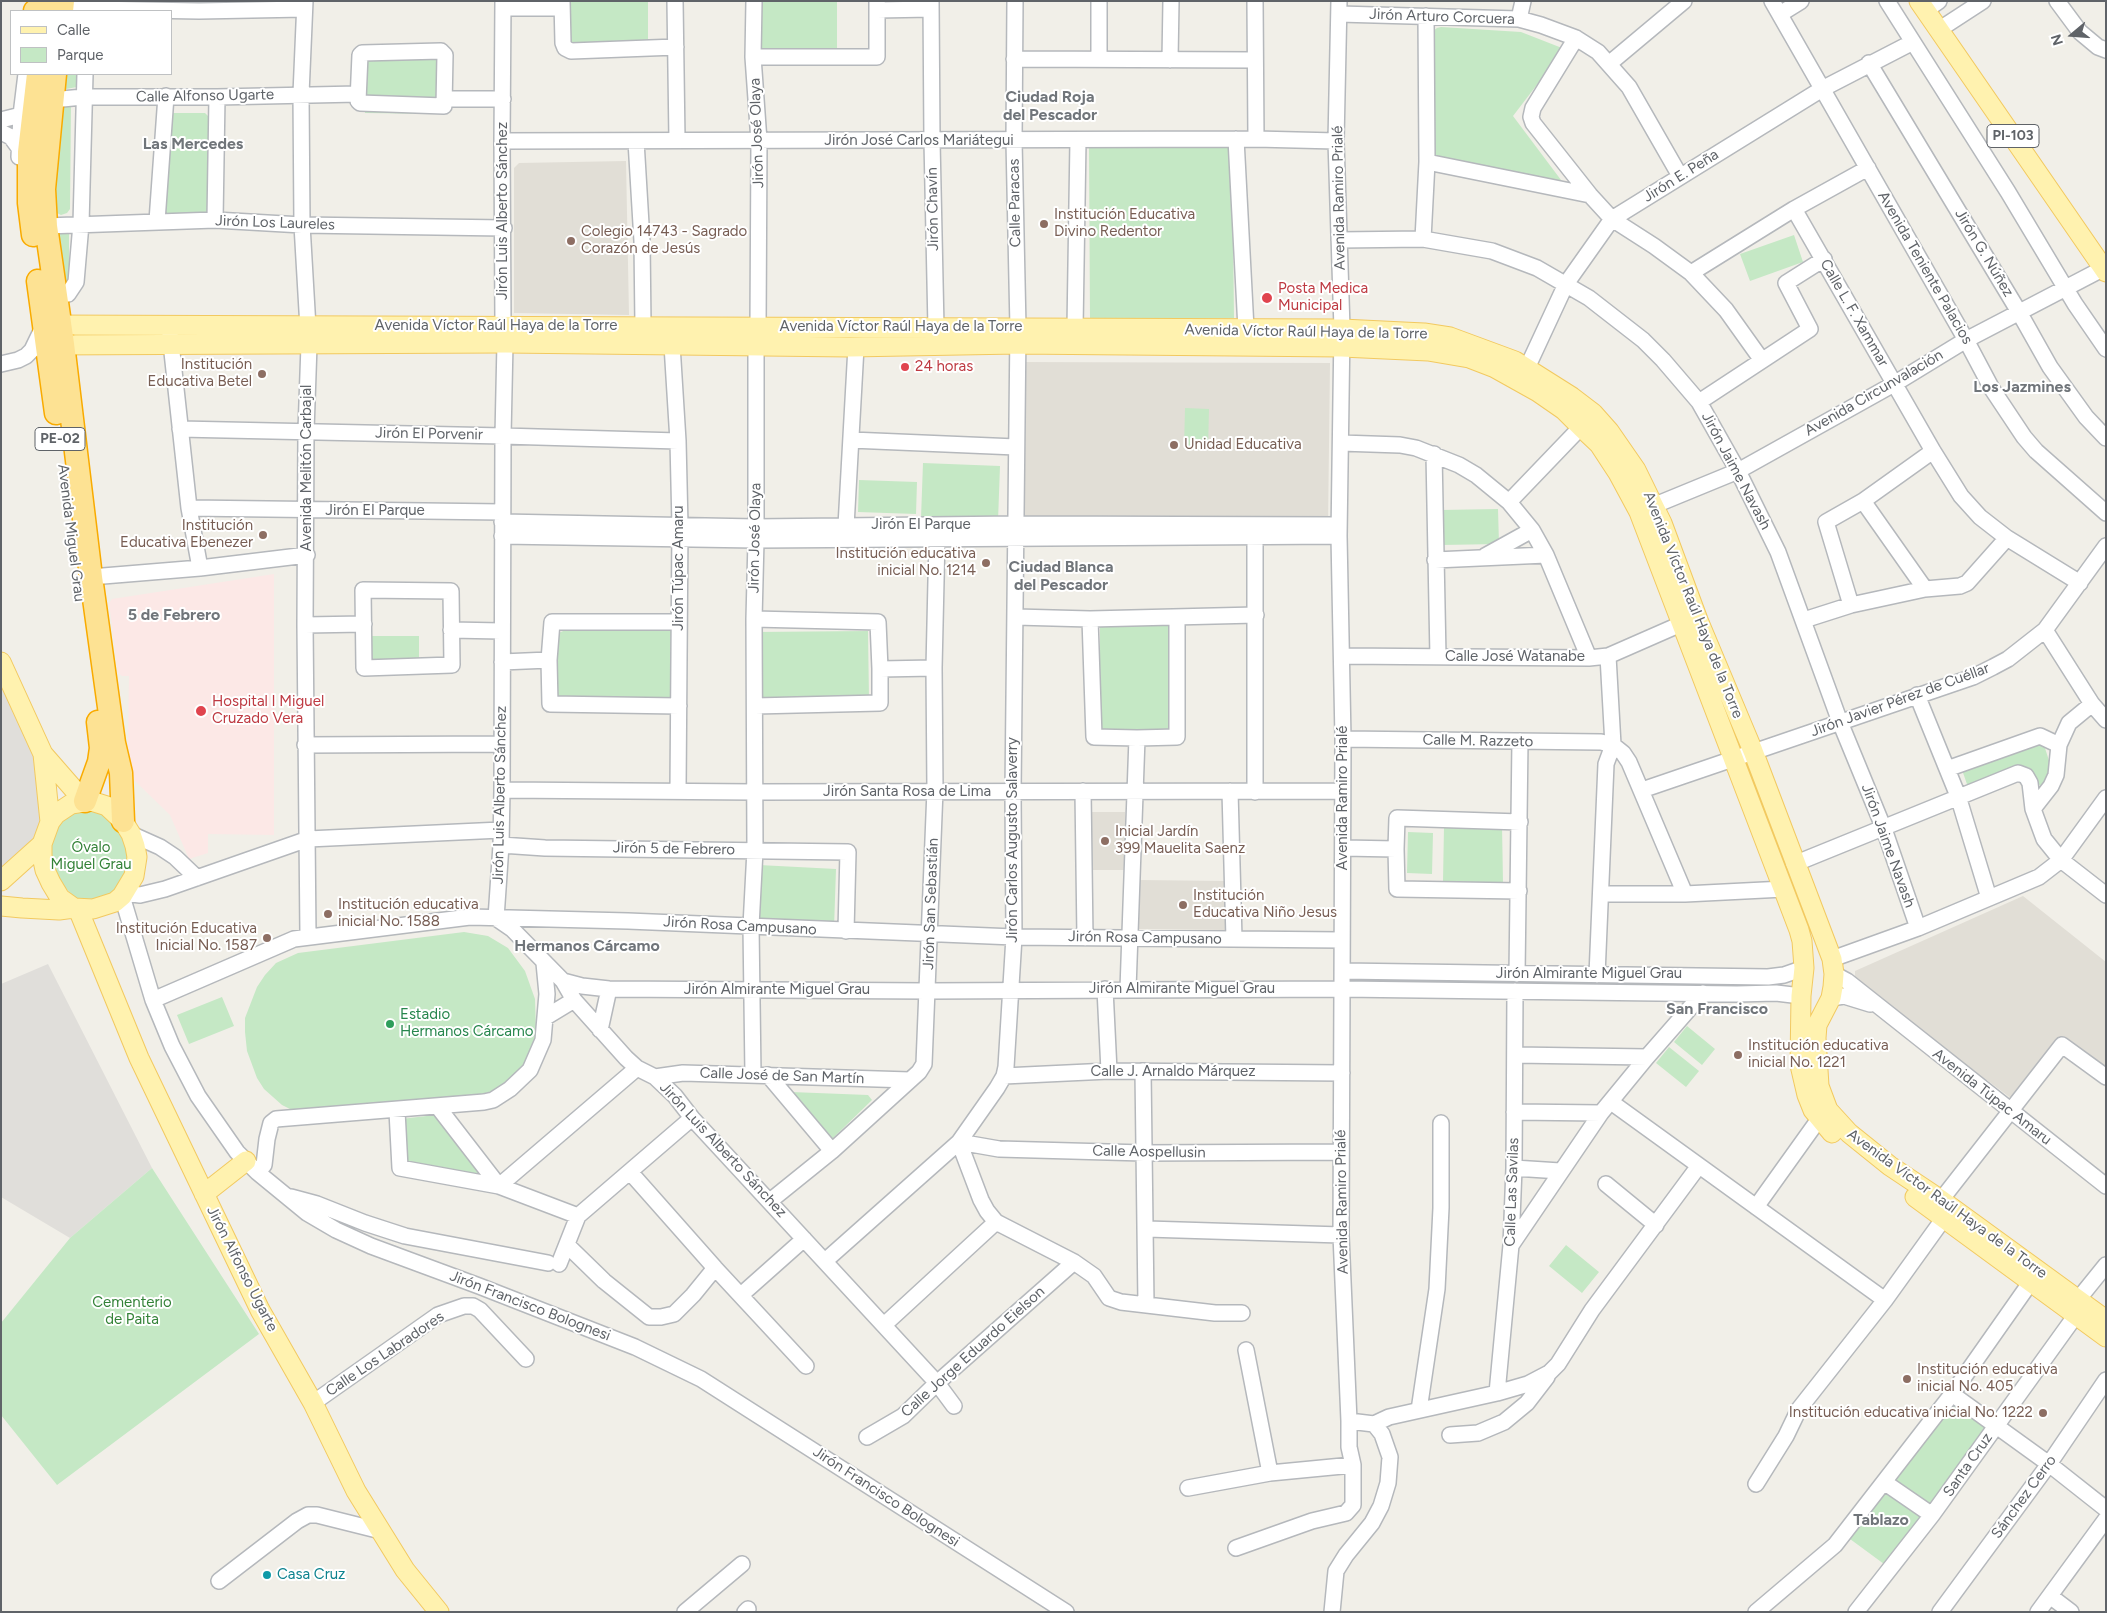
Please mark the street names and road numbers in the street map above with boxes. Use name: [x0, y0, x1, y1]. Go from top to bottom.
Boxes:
street label: Jirón Arturo Corcuera: [1369, 5, 1515, 29]
street label: Jirón José Olaya: [746, 78, 768, 188]
street label: Calle Alfonso Ugarte: [136, 86, 274, 106]
street label: Jirón Luis Alberto Sánchez: [494, 122, 512, 300]
road number: PI-103: [1987, 124, 2039, 148]
street label: Avenida Ramiro Prialé: [1329, 125, 1349, 271]
street label: Jirón José Carlos Mariátegui: [824, 132, 1014, 150]
street label: Jirón E. Peña: [1640, 146, 1722, 206]
street label: Calle Paracas: [1005, 159, 1025, 247]
street label: Jirón Chavín: [923, 167, 943, 251]
street label: Avenida Teniente Palacios: [1874, 188, 1976, 348]
street label: Jirón G. Núñez: [1951, 206, 2017, 300]
street label: Jirón Los Laureles: [215, 212, 335, 234]
street label: Calle L. F. Xammar: [1816, 256, 1892, 370]
street label: Avenida Víctor Raúl Haya de la Torre: [375, 317, 617, 335]
street label: Avenida Víctor Raúl Haya de la Torre: [780, 318, 1022, 336]
street label: Avenida Víctor Raúl Haya de la Torre: [1184, 321, 1428, 343]
street label: Avenida Circunvalación: [1802, 346, 1946, 440]
street label: Avenida Melitón Carbajal: [298, 385, 316, 551]
street label: Jirón Jaime Navash: [1697, 409, 1775, 533]
street label: Jirón El Porvenir: [375, 424, 483, 444]
road number: PE-02: [35, 428, 85, 450]
street label: Avenida Miguel Grau: [54, 463, 88, 603]
street label: Jirón José Olaya: [745, 483, 765, 593]
street label: Avenida Víctor Raúl Haya de la Torre: [1639, 489, 1747, 721]
street label: Jirón El Parque: [325, 502, 425, 520]
street label: Jirón Túpac Amaru: [670, 505, 688, 631]
street label: Jirón El Parque: [871, 516, 971, 534]
street label: Calle José Watanabe: [1445, 648, 1585, 666]
street label: Jirón Javier Pérez de Cuéllar: [1808, 659, 1992, 741]
street label: Jirón Luis Alberto Sánchez: [489, 706, 511, 884]
street label: Avenida Ramiro Prialé: [1334, 726, 1352, 870]
street label: Calle M. Razzeto: [1422, 731, 1534, 751]
street label: Jirón Carlos Augusto Salaverry: [1004, 737, 1022, 943]
street label: Jirón Jaime Navash: [1857, 782, 1919, 910]
street label: Jirón Santa Rosa de Lima: [823, 783, 991, 801]
street label: Jirón San Sebastián: [920, 838, 942, 970]
street label: Jirón 5 de Febrero: [613, 839, 735, 859]
street label: Jirón Rosa Campusano: [663, 913, 817, 939]
street label: Jirón Rosa Campusano: [1068, 928, 1222, 948]
street label: Jirón Almirante Miguel Grau: [1496, 965, 1682, 983]
street label: Jirón Almirante Miguel Grau: [1089, 980, 1275, 998]
street label: Jirón Almirante Miguel Grau: [684, 981, 870, 999]
street label: Avenida Túpac Amaru: [1929, 1045, 2055, 1149]
street label: Calle J. Arnaldo Márquez: [1090, 1063, 1256, 1081]
street label: Calle José de San Martín: [699, 1064, 865, 1088]
street label: Jirón Luis Alberto Sánchez: [656, 1079, 790, 1221]
street label: Avenida Víctor Raúl Haya de la Torre: [1843, 1125, 2051, 1283]
street label: Avenida Ramiro Prialé: [1332, 1129, 1352, 1275]
street label: Calle Las Savilas: [1501, 1137, 1523, 1247]
street label: Calle Aospellusin: [1092, 1142, 1206, 1162]
street label: Jirón Alfonso Ugarte: [203, 1203, 281, 1335]
street label: Jirón Francisco Bolognesi: [447, 1267, 613, 1345]
street label: Calle Jorge Eduardo Eielson: [897, 1283, 1049, 1421]
street label: Calle Los Labradores: [322, 1308, 448, 1400]
street label: Santa Cruz: [1939, 1430, 1997, 1500]
street label: Jirón Francisco Bolognesi: [809, 1443, 963, 1551]
street label: Sánchez Cerro: [1988, 1452, 2060, 1542]

